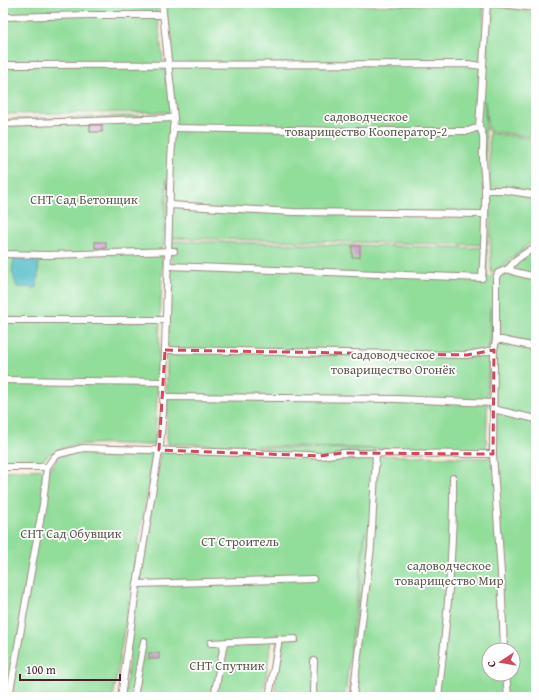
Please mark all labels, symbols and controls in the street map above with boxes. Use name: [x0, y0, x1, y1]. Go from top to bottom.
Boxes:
park label: садоводческое товарищество Кооператор-2: [285, 107, 447, 141]
park label: СНТ Сад Бетонщик: [30, 190, 138, 209]
park label: садоводческое товарищество Огонёк: [331, 345, 456, 379]
park label: СНТ Сад Обувщик: [20, 524, 122, 543]
park label: СТ Строитель: [201, 532, 279, 551]
park label: садоводческое товарищество Мир: [394, 556, 504, 590]
north arrow: [481, 642, 521, 682]
scale bar: [20, 656, 120, 682]
park label: СНТ Спутник: [189, 656, 265, 675]
text: С: [483, 659, 500, 669]
text: 100 m: [26, 661, 56, 678]

